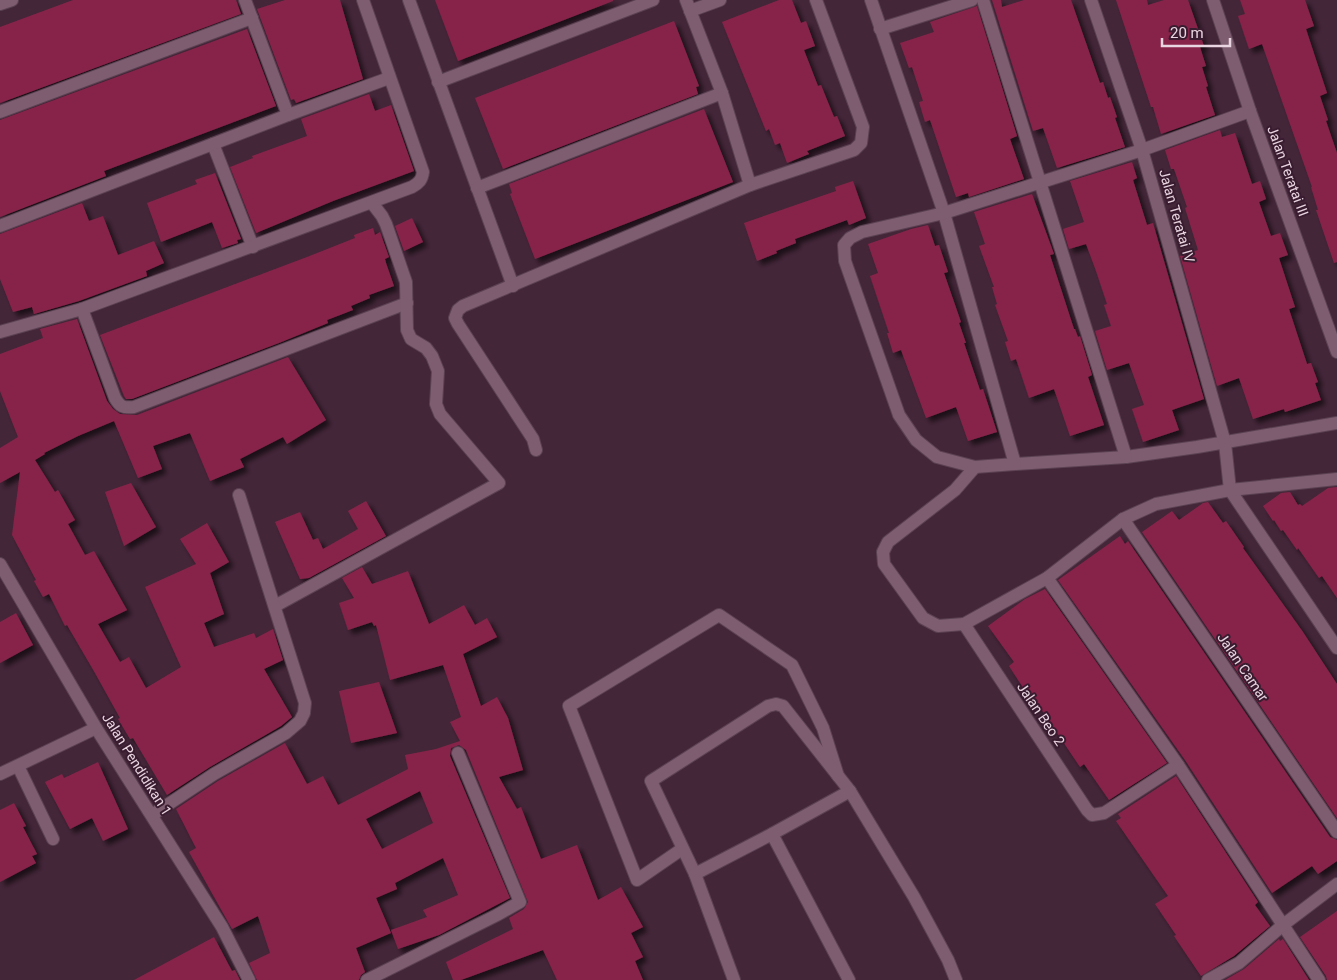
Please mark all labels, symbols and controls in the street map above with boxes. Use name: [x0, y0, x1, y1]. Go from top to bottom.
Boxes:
scale bar: [1162, 15, 1230, 47]
text: 20 m: [1170, 24, 1204, 42]
street label: Jalan Teratai III: [1264, 124, 1312, 218]
street label: Jalan Teratai IV: [1156, 168, 1198, 265]
street label: Jalan Camar: [1214, 630, 1272, 704]
street label: Jalan Beo 2: [1014, 679, 1068, 749]
street label: Jalan Pendidikan 1: [99, 710, 175, 818]

